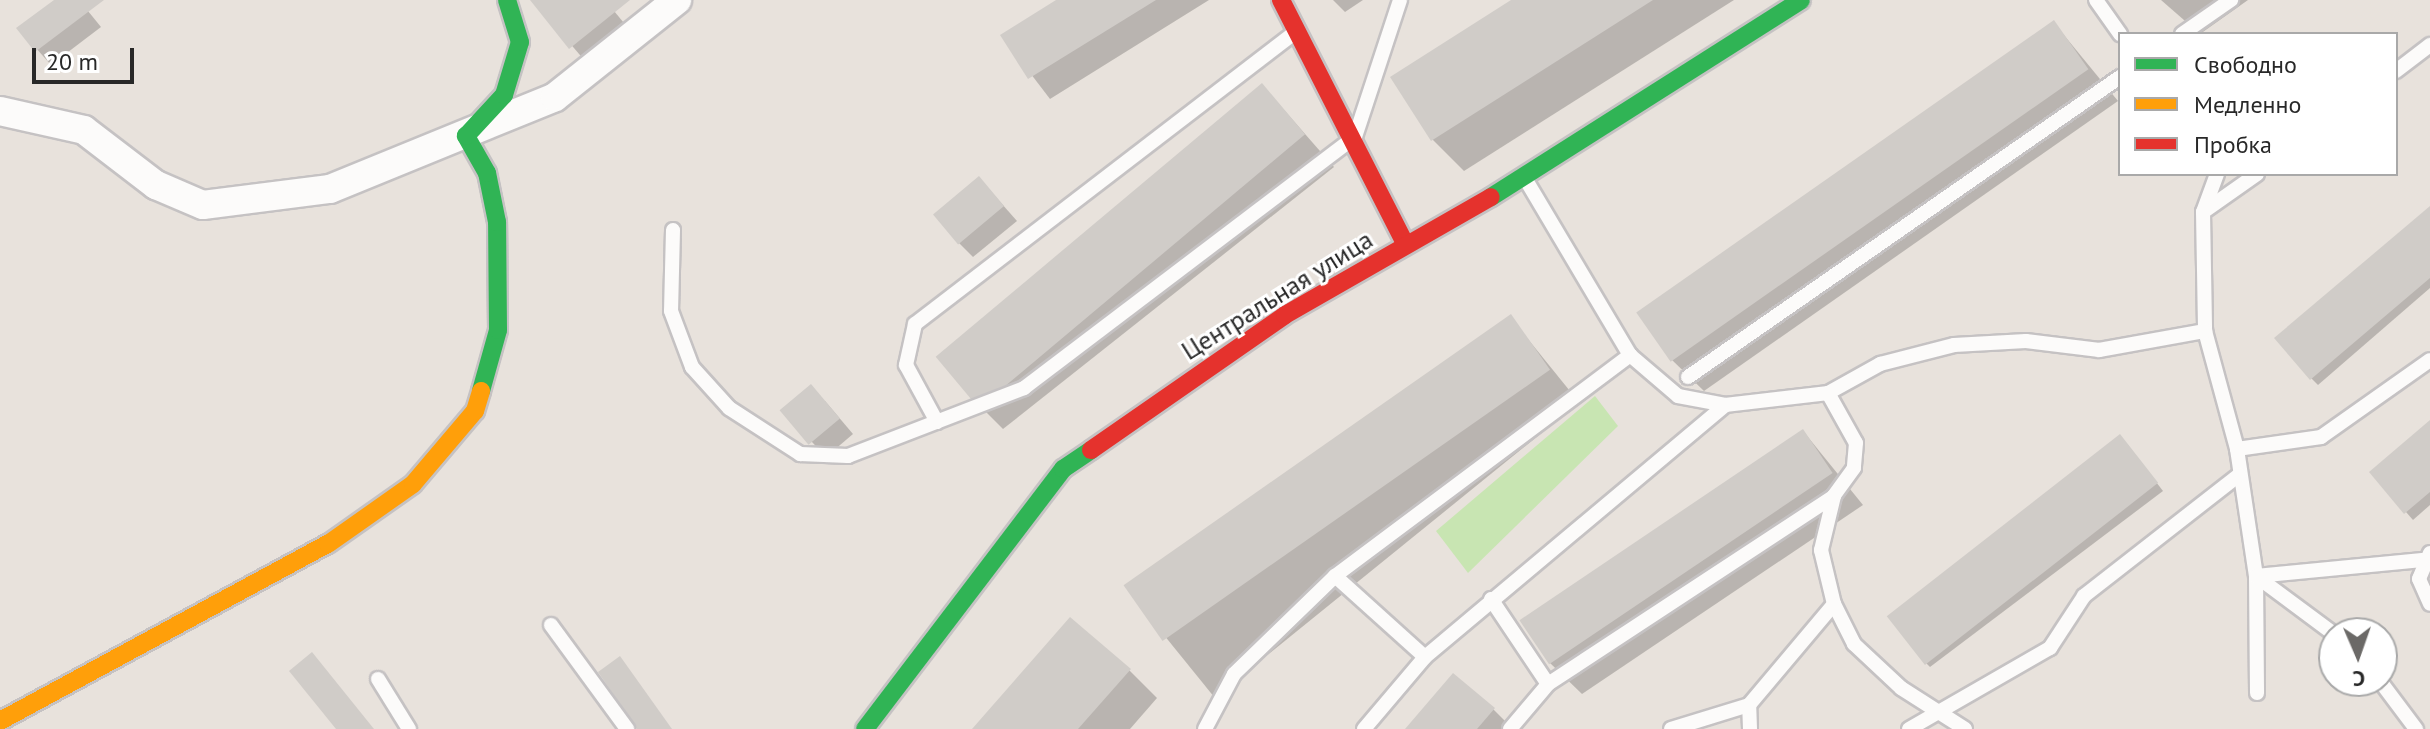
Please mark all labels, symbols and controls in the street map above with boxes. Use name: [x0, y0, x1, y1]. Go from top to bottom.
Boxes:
scale bar: [36, 32, 138, 82]
legend: [2118, 32, 2398, 176]
text: 20 m: [46, 46, 98, 77]
text: Свободно: [2194, 49, 2297, 80]
text: Медленно: [2194, 89, 2301, 120]
text: Пробка: [2194, 129, 2272, 160]
street label: Центральная улица: [1176, 224, 1378, 366]
north arrow: [2318, 617, 2398, 697]
text: С: [2352, 665, 2365, 693]

